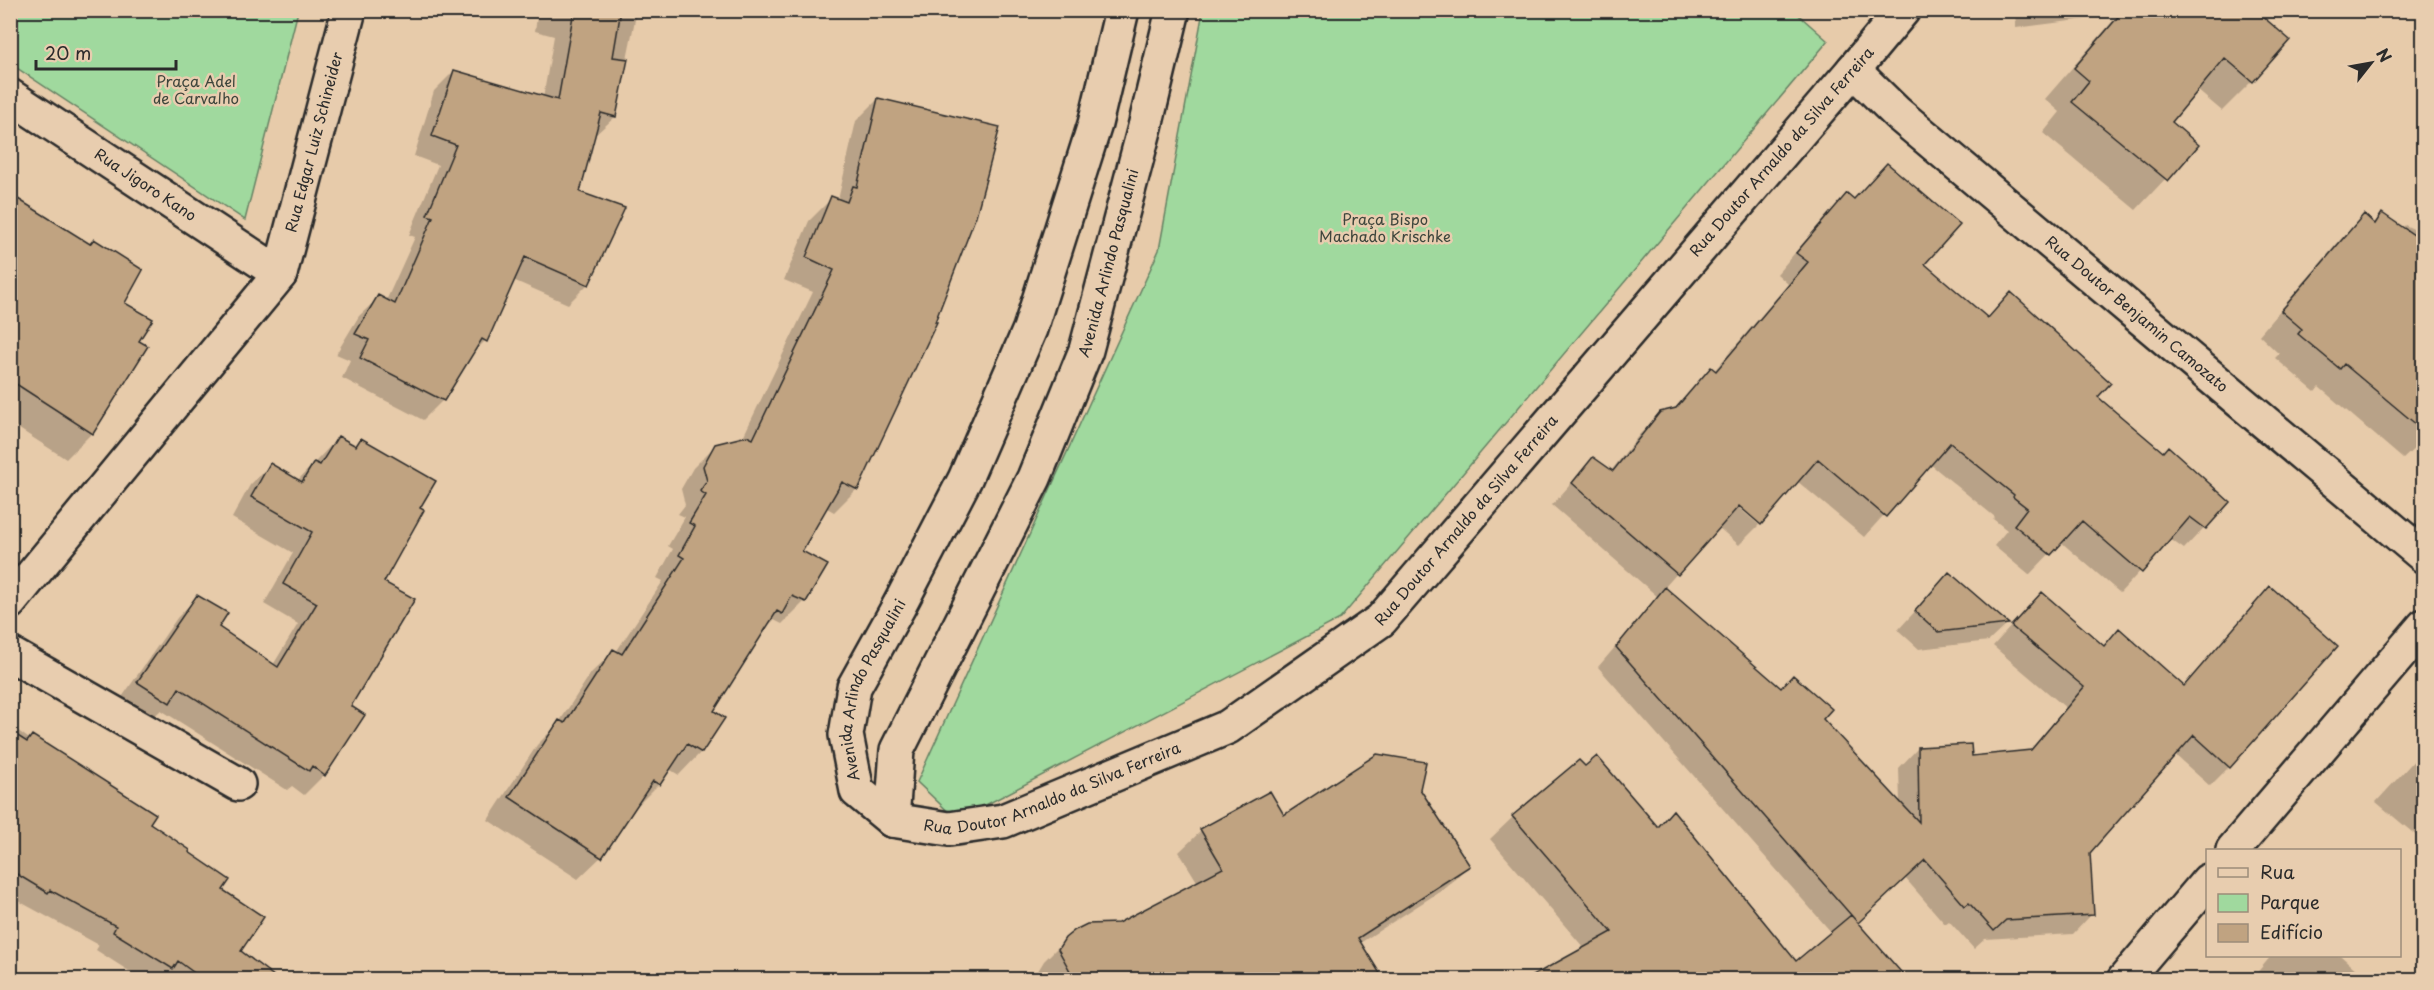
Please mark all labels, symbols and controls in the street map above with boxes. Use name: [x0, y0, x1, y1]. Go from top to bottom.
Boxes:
scale bar: [36, 33, 176, 71]
north arrow: [2341, 33, 2401, 93]
text: 20 m: [45, 39, 91, 66]
street label: Rua Doutor Arnaldo da Silva Ferreira: [1683, 41, 1879, 261]
text: N: [2371, 43, 2398, 66]
street label: Rua Edgar Luiz Schineider: [278, 49, 348, 235]
park label: Praça Adel de Carvalho: [153, 69, 239, 109]
street label: Rua Jigoro Kano: [90, 142, 202, 226]
street label: Avenida Arlindo Pasqualini: [1071, 166, 1144, 360]
park label: Praça Bispo Machado Krischke: [1319, 207, 1451, 247]
street label: Rua Doutor Benjamin Camozato: [2041, 229, 2234, 397]
street label: Rua Doutor Arnaldo da Silva Ferreira: [1368, 408, 1563, 630]
street label: Avenida Arlindo Pasqualini: [833, 595, 911, 783]
street label: Rua Doutor Arnaldo da Silva Ferreira: [922, 735, 1184, 839]
legend: [2206, 849, 2401, 957]
text: Rua: [2260, 858, 2295, 885]
text: Parque: [2260, 888, 2320, 915]
text: Edifício: [2260, 918, 2323, 945]

